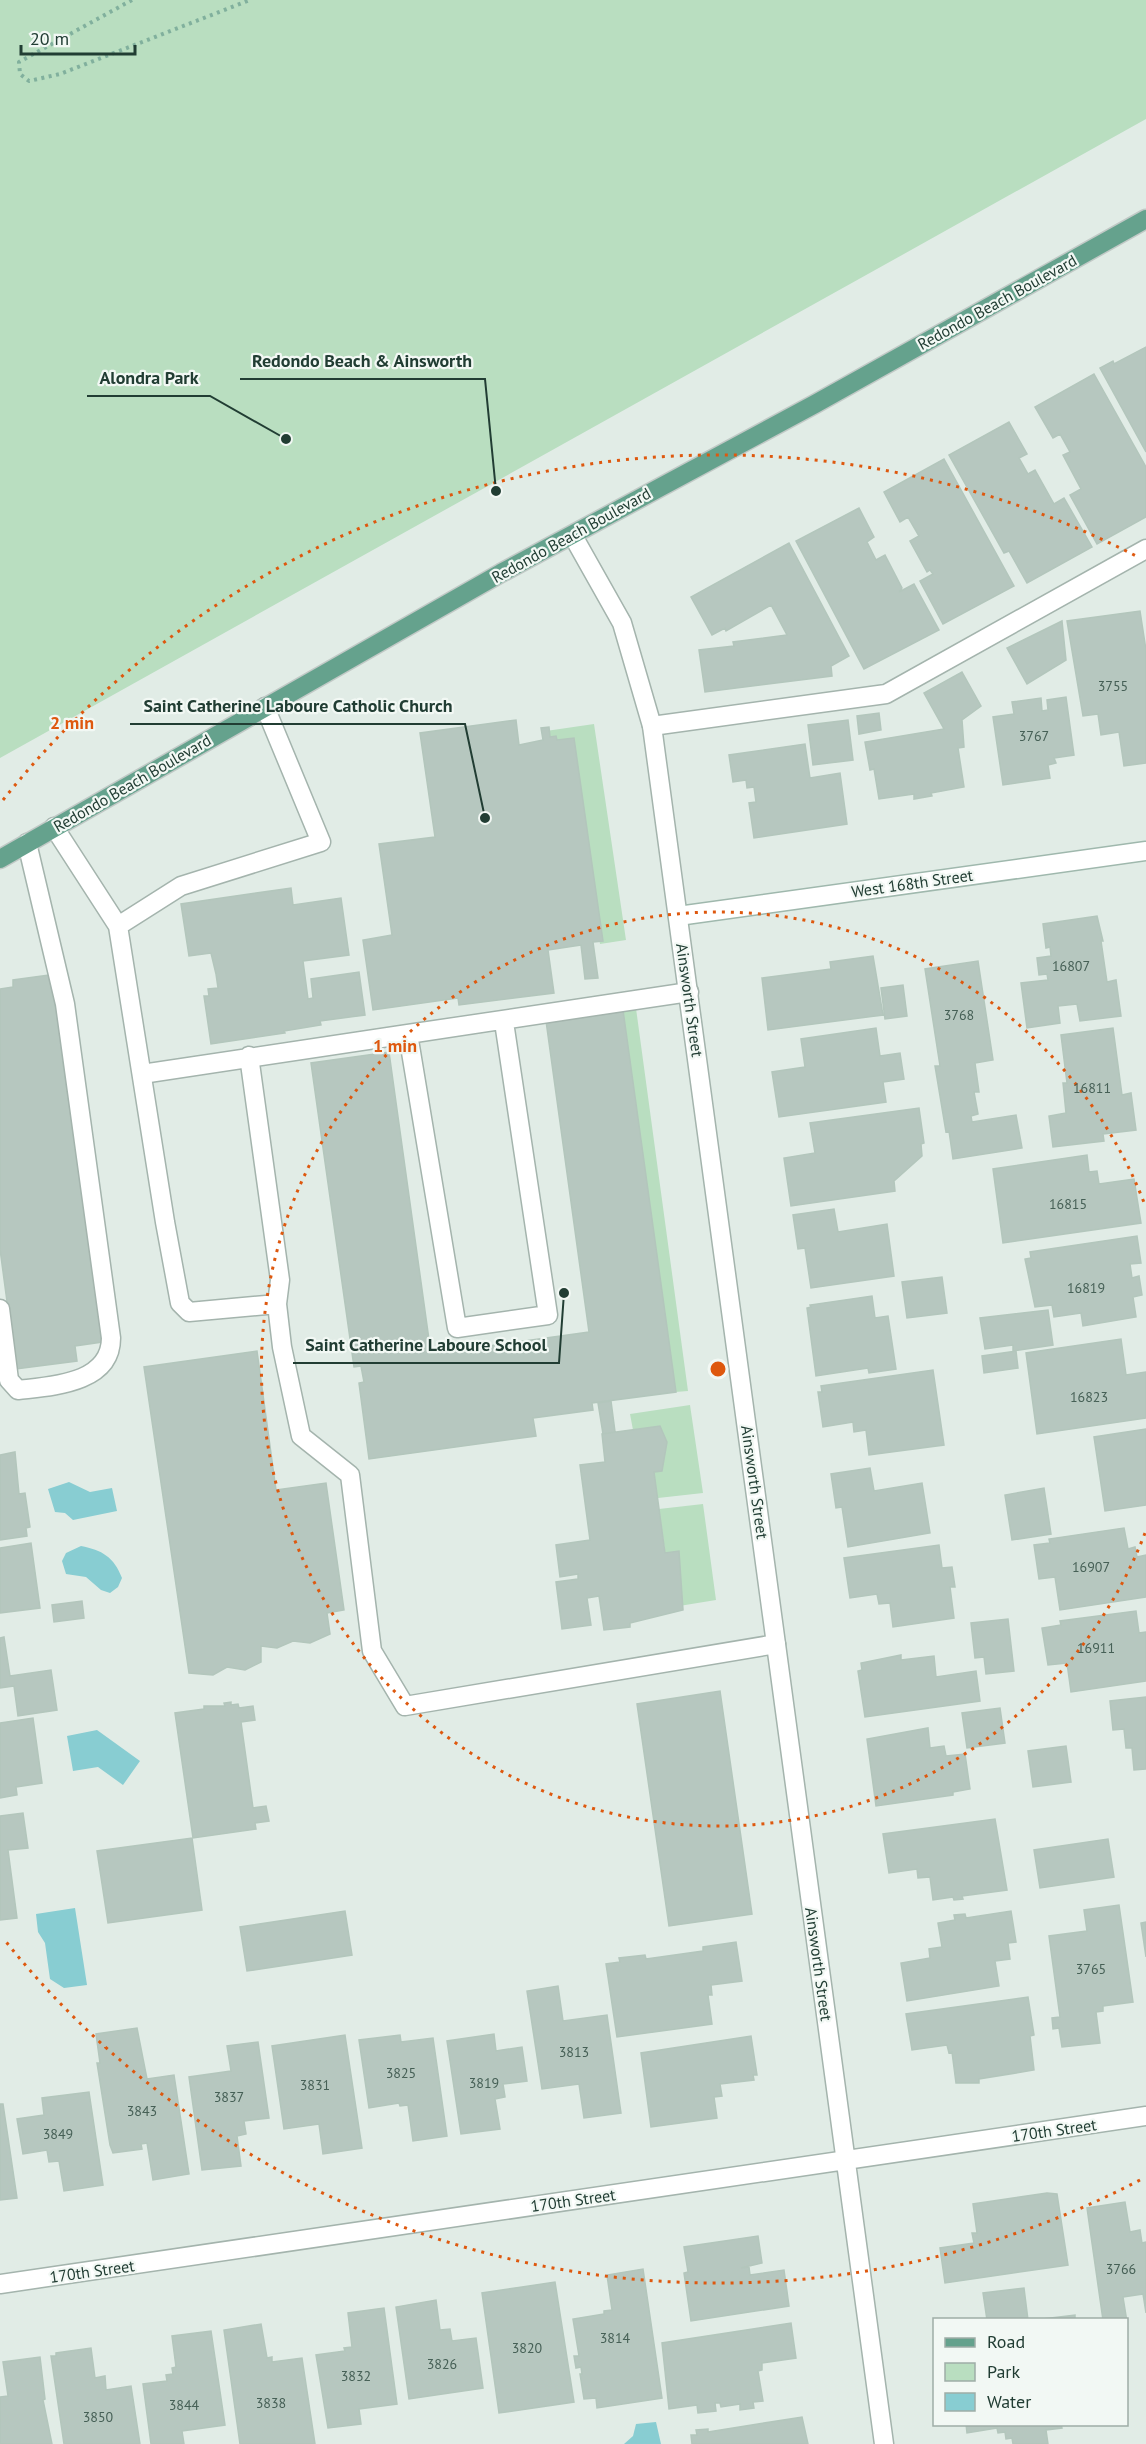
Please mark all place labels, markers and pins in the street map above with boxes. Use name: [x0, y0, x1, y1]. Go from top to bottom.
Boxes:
callout: Redondo Beach & Ainsworth: [240, 343, 485, 379]
callout: Alondra Park: [87, 360, 210, 396]
callout: Saint Catherine Laboure Catholic Church: [130, 688, 465, 724]
callout: Saint Catherine Laboure School: [293, 1327, 559, 1363]
centre of rings: [708, 1359, 728, 1379]

